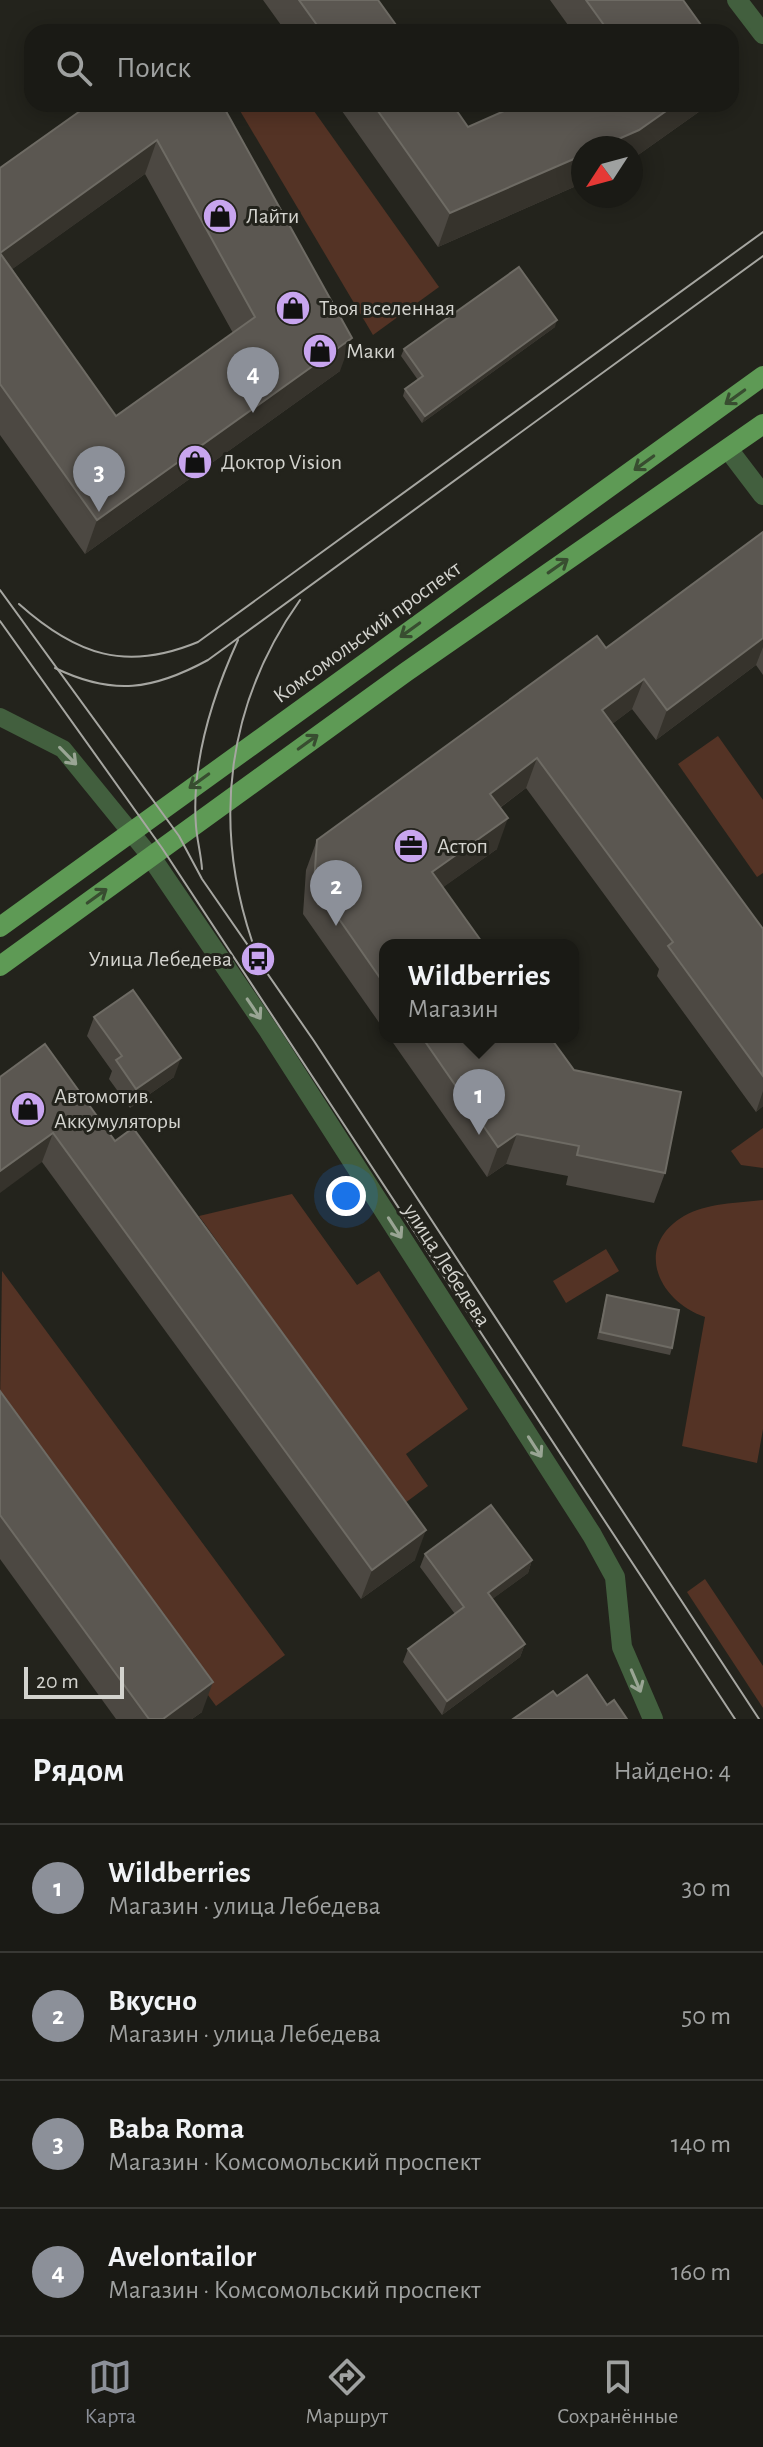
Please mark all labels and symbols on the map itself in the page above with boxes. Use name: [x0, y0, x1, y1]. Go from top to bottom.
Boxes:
north arrow: [571, 136, 643, 208]
shop icon: Лайти: [201, 197, 239, 235]
place label: Лайти: [246, 205, 299, 227]
shop icon: Твоя вселенная: [274, 289, 312, 327]
place label: Твоя вселенная: [319, 297, 455, 319]
shop icon: Маки: [301, 332, 339, 370]
place label: Маки: [346, 340, 395, 362]
pin: 4: [227, 347, 279, 413]
one-way arrow: [725, 388, 746, 405]
shop icon: Доктор Vision: [176, 443, 214, 481]
pin: 3: [73, 446, 125, 512]
place label: Доктор Vision: [221, 451, 342, 473]
one-way arrow: [633, 455, 655, 471]
street label: Комсомольский проспект: [269, 556, 466, 707]
one-way arrow: [546, 558, 568, 575]
one-way arrow: [400, 622, 422, 638]
one-way arrow: [297, 734, 319, 750]
one-way arrow: [58, 746, 77, 766]
one-way arrow: [189, 773, 210, 790]
office icon: Астоп: [392, 827, 430, 865]
place label: Астоп: [437, 835, 488, 857]
pin: 2: [310, 860, 362, 926]
one-way arrow: [85, 888, 107, 904]
bus stop icon: Улица Лебедева: [239, 940, 277, 978]
place label: Улица Лебедева: [88, 948, 232, 970]
one-way arrow: [246, 998, 263, 1020]
pin: 1: [453, 1069, 505, 1135]
place label: Автомотив. Аккумуляторы: [54, 1085, 181, 1132]
shop icon: Автомотив. Аккумуляторы: [9, 1090, 47, 1128]
your location: [326, 1176, 366, 1216]
street label: улица Лебедева: [399, 1199, 495, 1330]
one-way arrow: [387, 1216, 403, 1239]
one-way arrow: [528, 1435, 544, 1458]
scale bar: [24, 1663, 124, 1699]
one-way arrow: [630, 1669, 644, 1693]

